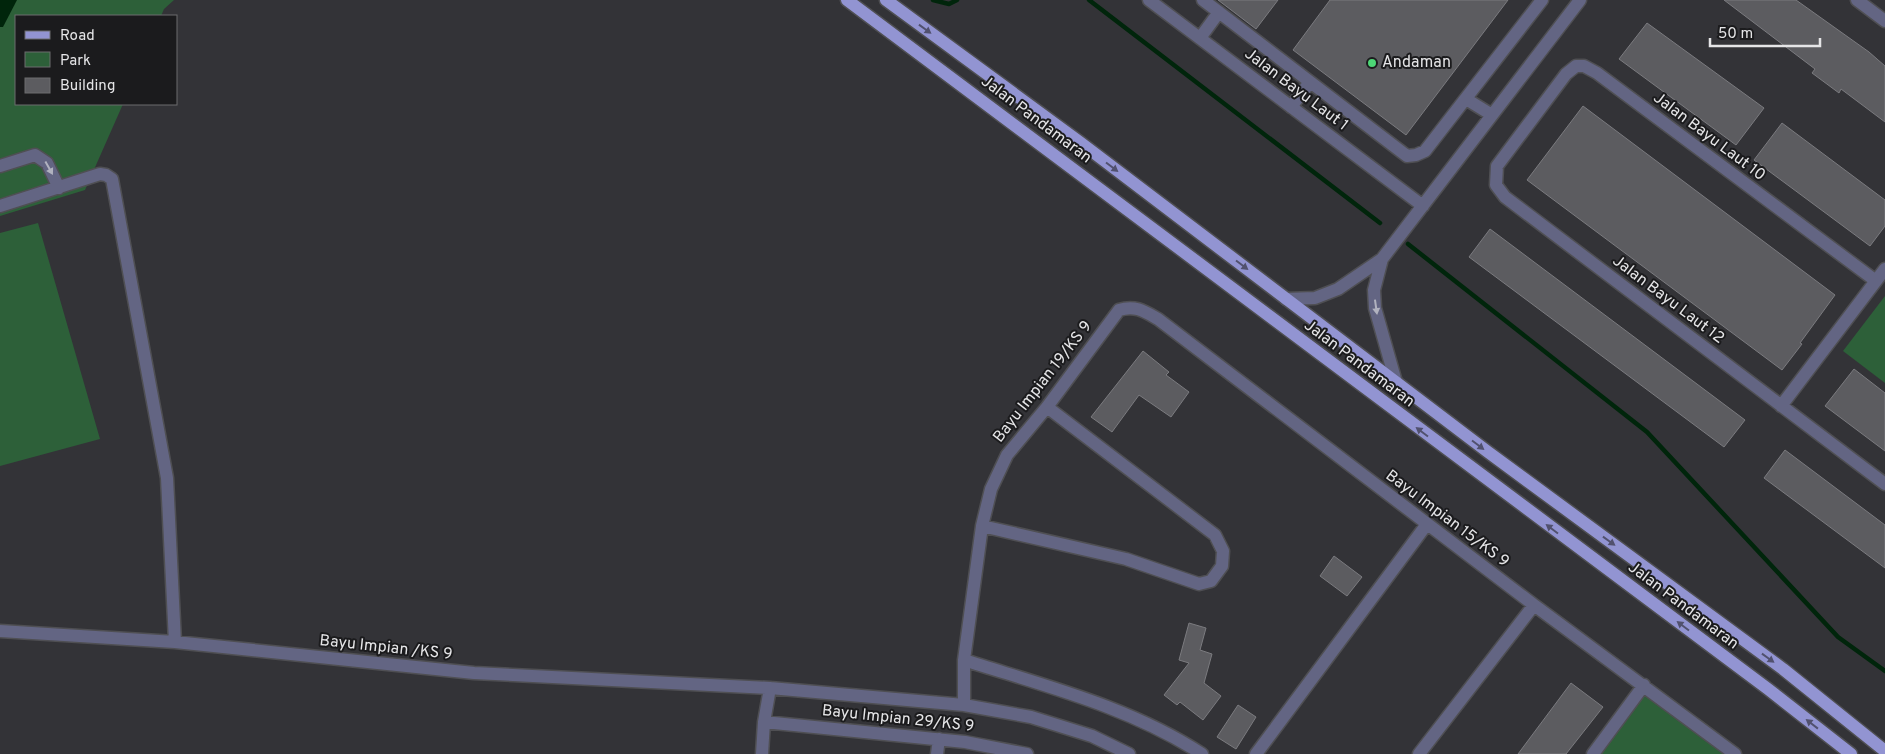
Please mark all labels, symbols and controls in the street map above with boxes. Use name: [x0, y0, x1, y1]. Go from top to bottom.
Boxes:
legend: [15, 15, 178, 105]
scale bar: [1710, 15, 1820, 47]
one-way arrow: [918, 24, 932, 34]
text: 50 m: [1718, 25, 1753, 44]
text: Road: [60, 27, 95, 46]
street label: Jalan Bayu Laut 1: [1240, 44, 1352, 136]
text: Park: [60, 52, 91, 71]
place label: Andaman: [1382, 53, 1451, 73]
marker: Andaman: [1366, 57, 1378, 69]
street label: Jalan Pandamaran: [977, 72, 1095, 168]
text: Building: [60, 77, 115, 96]
street label: Jalan Bayu Laut 10: [1649, 88, 1769, 186]
one-way arrow: [45, 161, 53, 176]
one-way arrow: [1105, 162, 1118, 173]
street label: Jalan Bayu Laut 12: [1608, 251, 1728, 349]
one-way arrow: [1235, 260, 1248, 271]
one-way arrow: [1372, 299, 1380, 315]
street label: Jalan Pandamaran: [1300, 316, 1418, 412]
street label: Bayu Impian 19/KS 9: [989, 317, 1097, 447]
one-way arrow: [1415, 427, 1429, 437]
one-way arrow: [1471, 439, 1484, 450]
street label: Bayu Impian 15/KS 9: [1381, 466, 1513, 572]
one-way arrow: [1545, 524, 1559, 534]
one-way arrow: [1602, 536, 1616, 546]
street label: Jalan Pandamaran: [1624, 558, 1742, 654]
one-way arrow: [1676, 621, 1690, 631]
street label: Bayu Impian /KS 9: [318, 631, 454, 665]
one-way arrow: [1761, 653, 1775, 663]
street label: Bayu Impian 29/KS 9: [821, 701, 975, 737]
one-way arrow: [1805, 719, 1819, 729]

